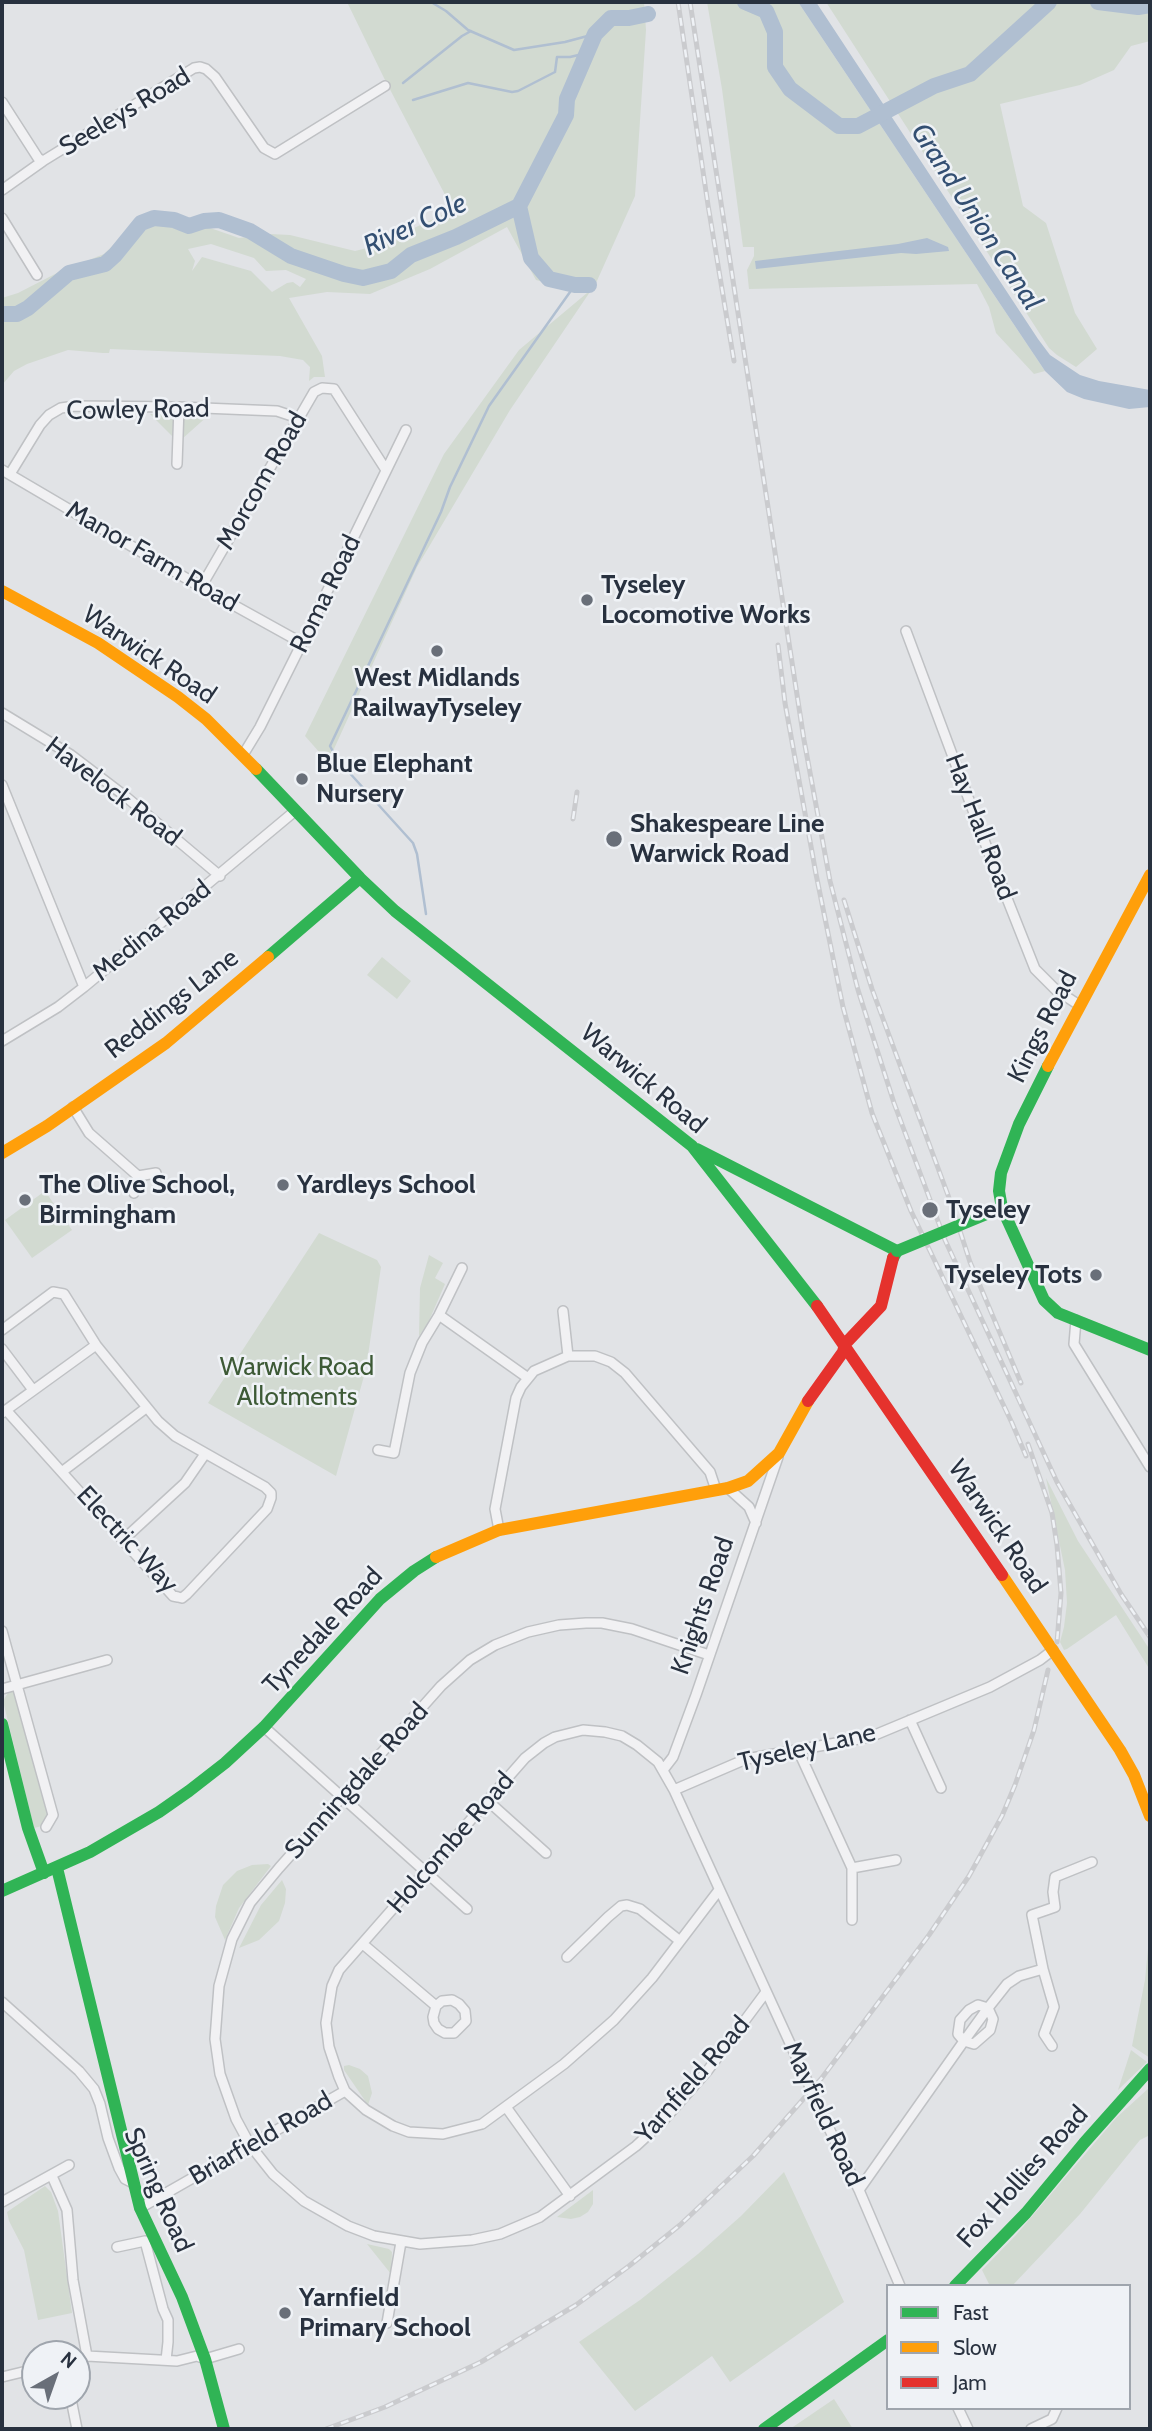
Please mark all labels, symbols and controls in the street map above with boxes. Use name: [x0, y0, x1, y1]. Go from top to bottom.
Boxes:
street label: Seeleys Road: [54, 61, 196, 163]
water label: Grand Union Canal: [903, 117, 1049, 317]
water label: River Cole: [358, 187, 472, 263]
street label: Cowley Road: [66, 393, 210, 427]
street label: Morcom Road: [210, 407, 314, 555]
street label: Manor Farm Road: [60, 495, 244, 619]
street label: Roma Road: [284, 530, 368, 658]
place label: Tyseley Locomotive Works: [601, 569, 811, 630]
marker: Tyseley Locomotive Works: [579, 592, 595, 608]
street label: Warwick Road: [76, 599, 222, 711]
marker: West Midlands RailwayTyseley: [429, 643, 445, 659]
place label: West Midlands RailwayTyseley: [352, 662, 522, 724]
street label: Havelock Road: [39, 731, 187, 853]
place label: Blue Elephant Nursery: [316, 748, 473, 810]
street label: Hay Hall Road: [938, 749, 1022, 905]
marker: Blue Elephant Nursery: [294, 771, 310, 787]
place label: Shakespeare Line Warwick Road: [630, 808, 824, 870]
marker: Shakespeare Line Warwick Road: [604, 829, 624, 849]
street label: Medina Road: [86, 874, 218, 988]
street label: Reddings Lane: [99, 942, 245, 1066]
street label: Kings Road: [1002, 966, 1084, 1088]
street label: Warwick Road: [574, 1017, 712, 1141]
place label: The Olive School, Birmingham: [39, 1169, 235, 1230]
place label: Yardleys School: [297, 1169, 476, 1201]
marker: Yardleys School: [275, 1177, 291, 1193]
marker: The Olive School, Birmingham: [17, 1192, 33, 1208]
place label: Tyseley: [946, 1194, 1031, 1226]
marker: Tyseley: [920, 1200, 940, 1220]
place label: Tyseley Tots: [945, 1259, 1082, 1291]
marker: Tyseley Tots: [1088, 1267, 1104, 1283]
park label: Warwick Road Allotments: [220, 1351, 374, 1412]
street label: Warwick Road: [941, 1454, 1053, 1600]
street label: Electric Way: [70, 1480, 184, 1600]
street label: Knights Road: [665, 1533, 741, 1679]
street label: Tynedale Road: [257, 1561, 389, 1701]
street label: Sunningdale Road: [279, 1697, 435, 1865]
street label: Tyseley Lane: [735, 1717, 879, 1779]
street label: Holcombe Road: [381, 1766, 521, 1920]
street label: Yarnfield Road: [629, 2010, 757, 2150]
street label: Mayfield Road: [776, 2037, 870, 2191]
street label: Briarfield Road: [184, 2086, 338, 2192]
street label: Fox Hollies Road: [951, 2099, 1095, 2255]
street label: Spring Road: [117, 2123, 199, 2257]
place label: Yarnfield Primary School: [299, 2282, 471, 2344]
legend: [886, 2284, 1131, 2410]
text: Fast: [953, 2300, 989, 2325]
marker: Yarnfield Primary School: [277, 2305, 293, 2321]
text: Slow: [953, 2335, 997, 2360]
north arrow: [21, 2340, 91, 2410]
text: N: [56, 2347, 81, 2373]
text: Jam: [953, 2370, 987, 2395]

